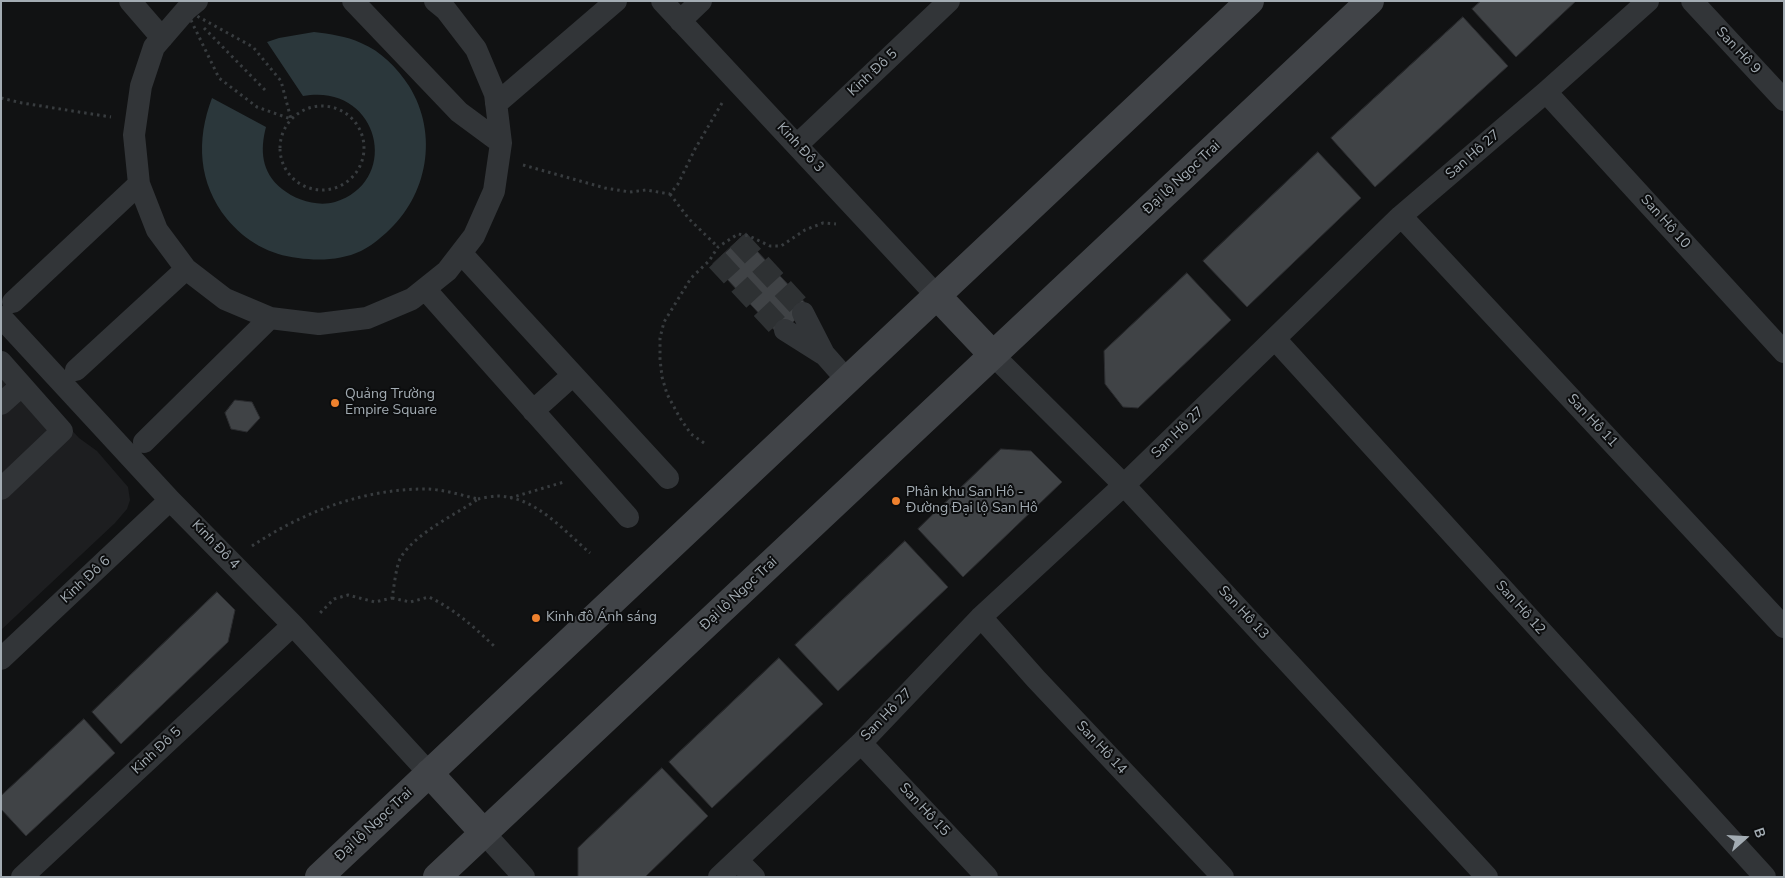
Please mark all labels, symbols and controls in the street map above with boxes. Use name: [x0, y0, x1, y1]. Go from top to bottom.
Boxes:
street label: San Hô 9: [1712, 24, 1764, 78]
street label: Kinh Đô 5: [845, 46, 901, 100]
street label: Kinh Đô 3: [773, 120, 827, 176]
street label: San Hô 27: [1442, 127, 1504, 183]
street label: Đại lộ Ngọc Trai: [1140, 138, 1224, 218]
street label: San Hô 10: [1637, 192, 1693, 252]
place label: Quảng Trường Empire Square: [345, 387, 437, 420]
street label: San Hô 11: [1563, 391, 1621, 451]
marker: Quảng Trường Empire Square: [329, 397, 341, 409]
street label: San Hô 27: [1148, 404, 1208, 462]
place label: Phân khu San Hô - Đường Đại lộ San Hô: [906, 485, 1038, 518]
marker: Phân khu San Hô - Đường Đại lộ San Hô: [890, 495, 902, 507]
street label: Kinh Đô 4: [188, 517, 242, 573]
street label: Kinh Đô 6: [58, 553, 114, 607]
street label: Đại lộ Ngọc Trai: [697, 554, 781, 634]
street label: San Hô 12: [1492, 578, 1548, 638]
street label: San Hô 13: [1214, 583, 1272, 643]
place label: Kinh đô Ánh sáng: [546, 610, 657, 626]
marker: Kinh đô Ánh sáng: [530, 612, 542, 624]
street label: San Hô 27: [858, 685, 916, 745]
street label: San Hô 14: [1072, 718, 1130, 778]
street label: Kinh Đô 5: [129, 724, 185, 778]
street label: San Hô 15: [895, 780, 953, 840]
street label: Đại lộ Ngọc Trai: [332, 785, 416, 865]
north arrow: [1720, 813, 1770, 863]
text: B: [1749, 825, 1770, 841]

